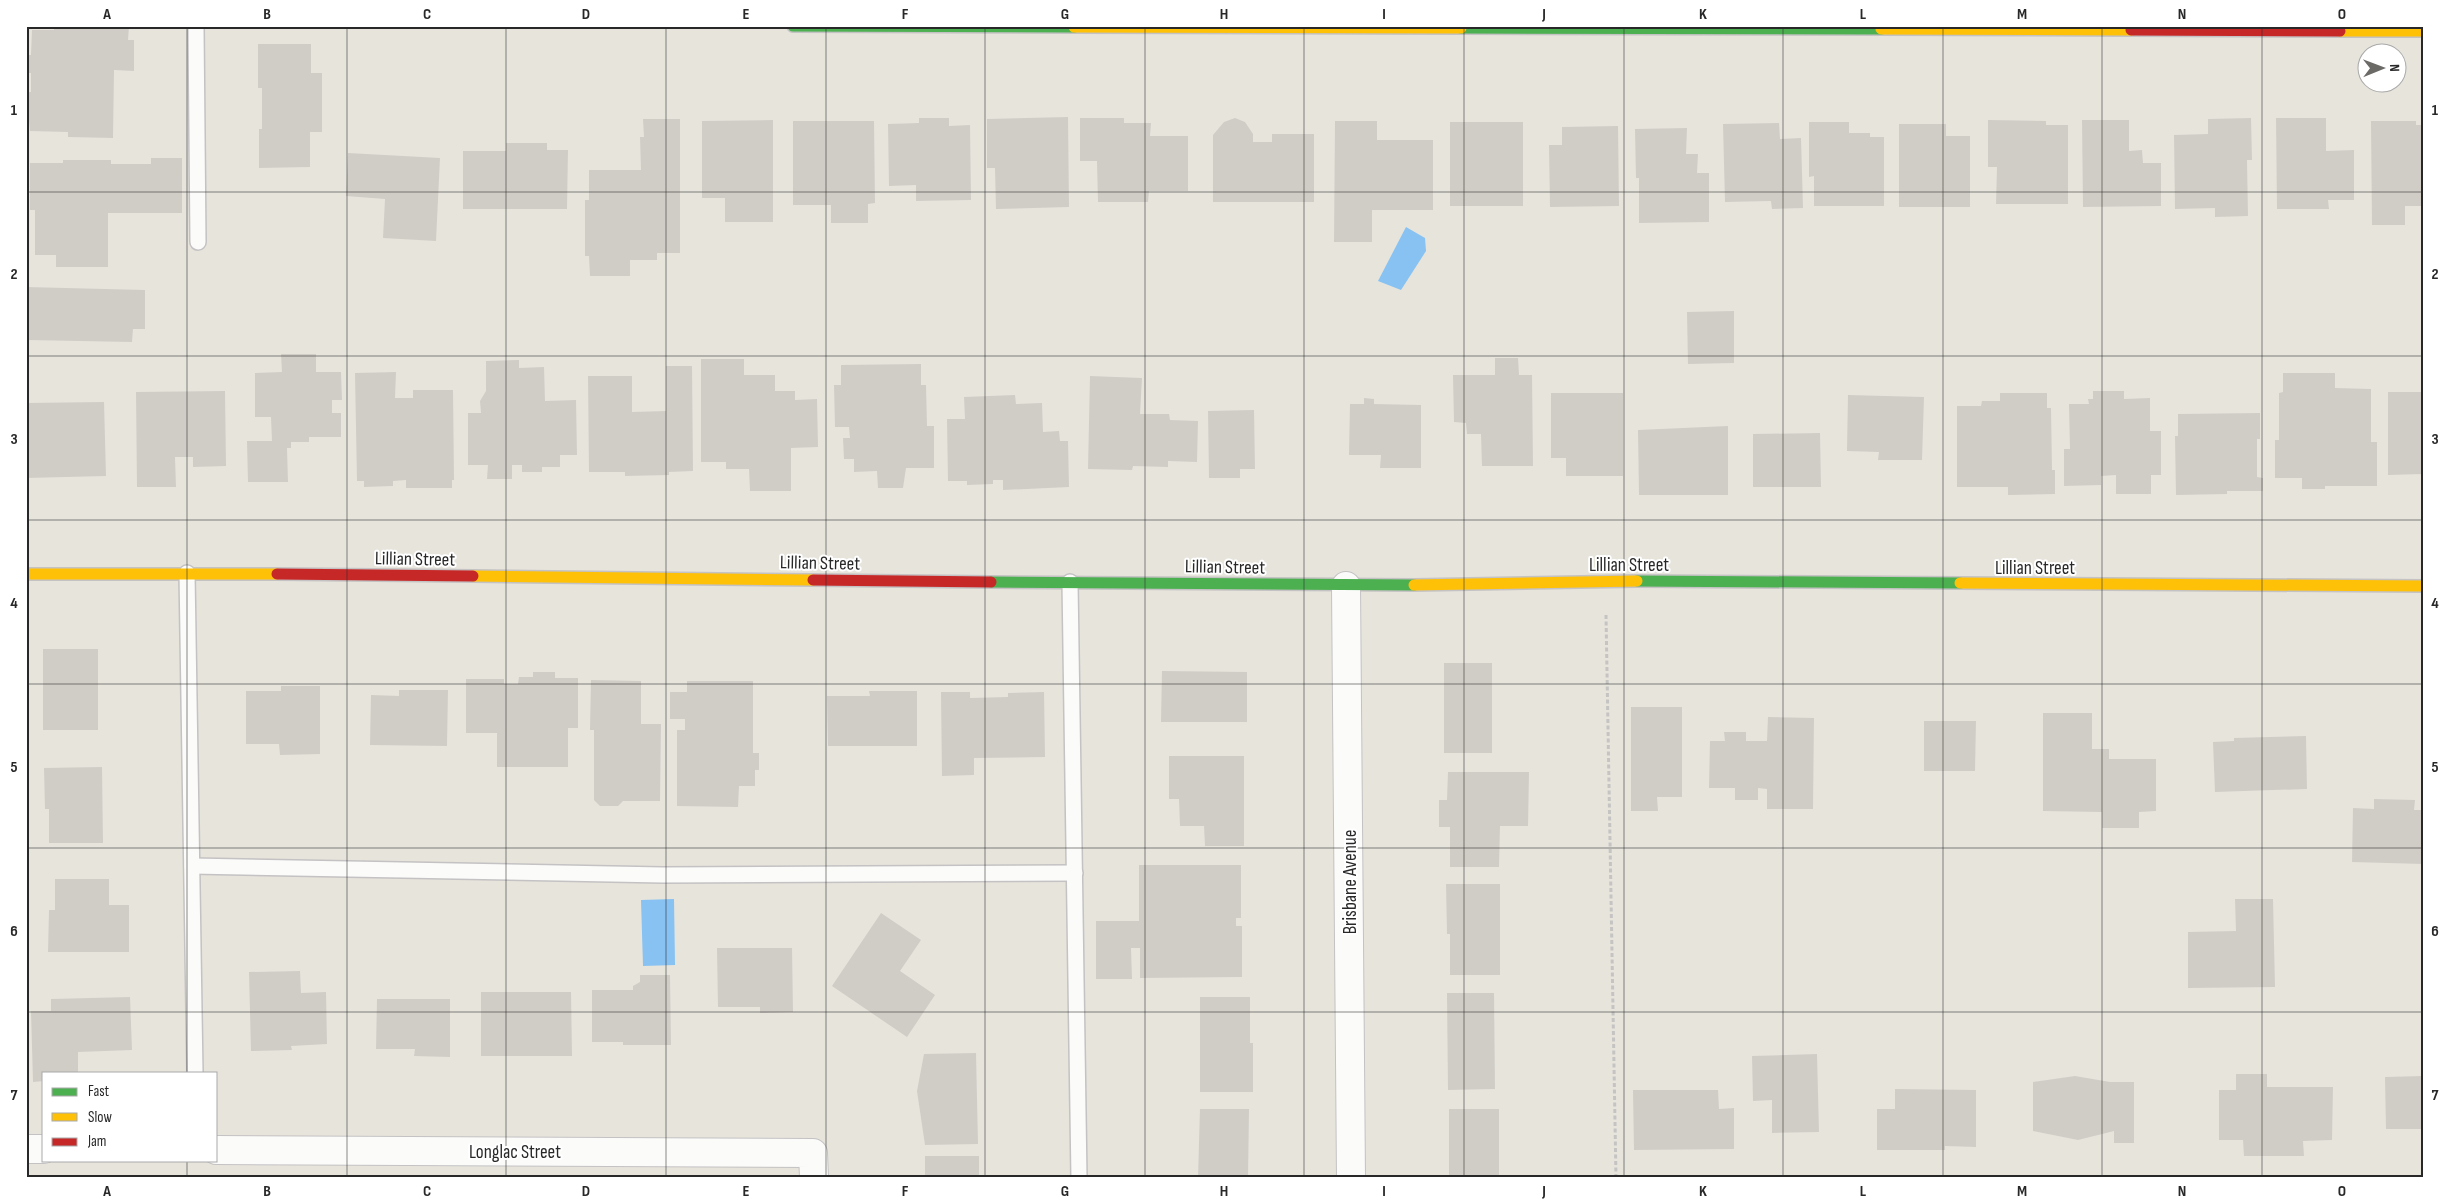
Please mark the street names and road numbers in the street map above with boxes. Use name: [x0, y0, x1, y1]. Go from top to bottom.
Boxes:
street label: Lillian Street: [375, 547, 455, 572]
street label: Lillian Street: [780, 551, 860, 576]
street label: Lillian Street: [1589, 554, 1669, 577]
street label: Lillian Street: [1185, 555, 1265, 580]
street label: Lillian Street: [1995, 557, 2075, 580]
street label: Brisbane Avenue: [1339, 830, 1362, 934]
street label: Longlac Street: [469, 1141, 561, 1164]

